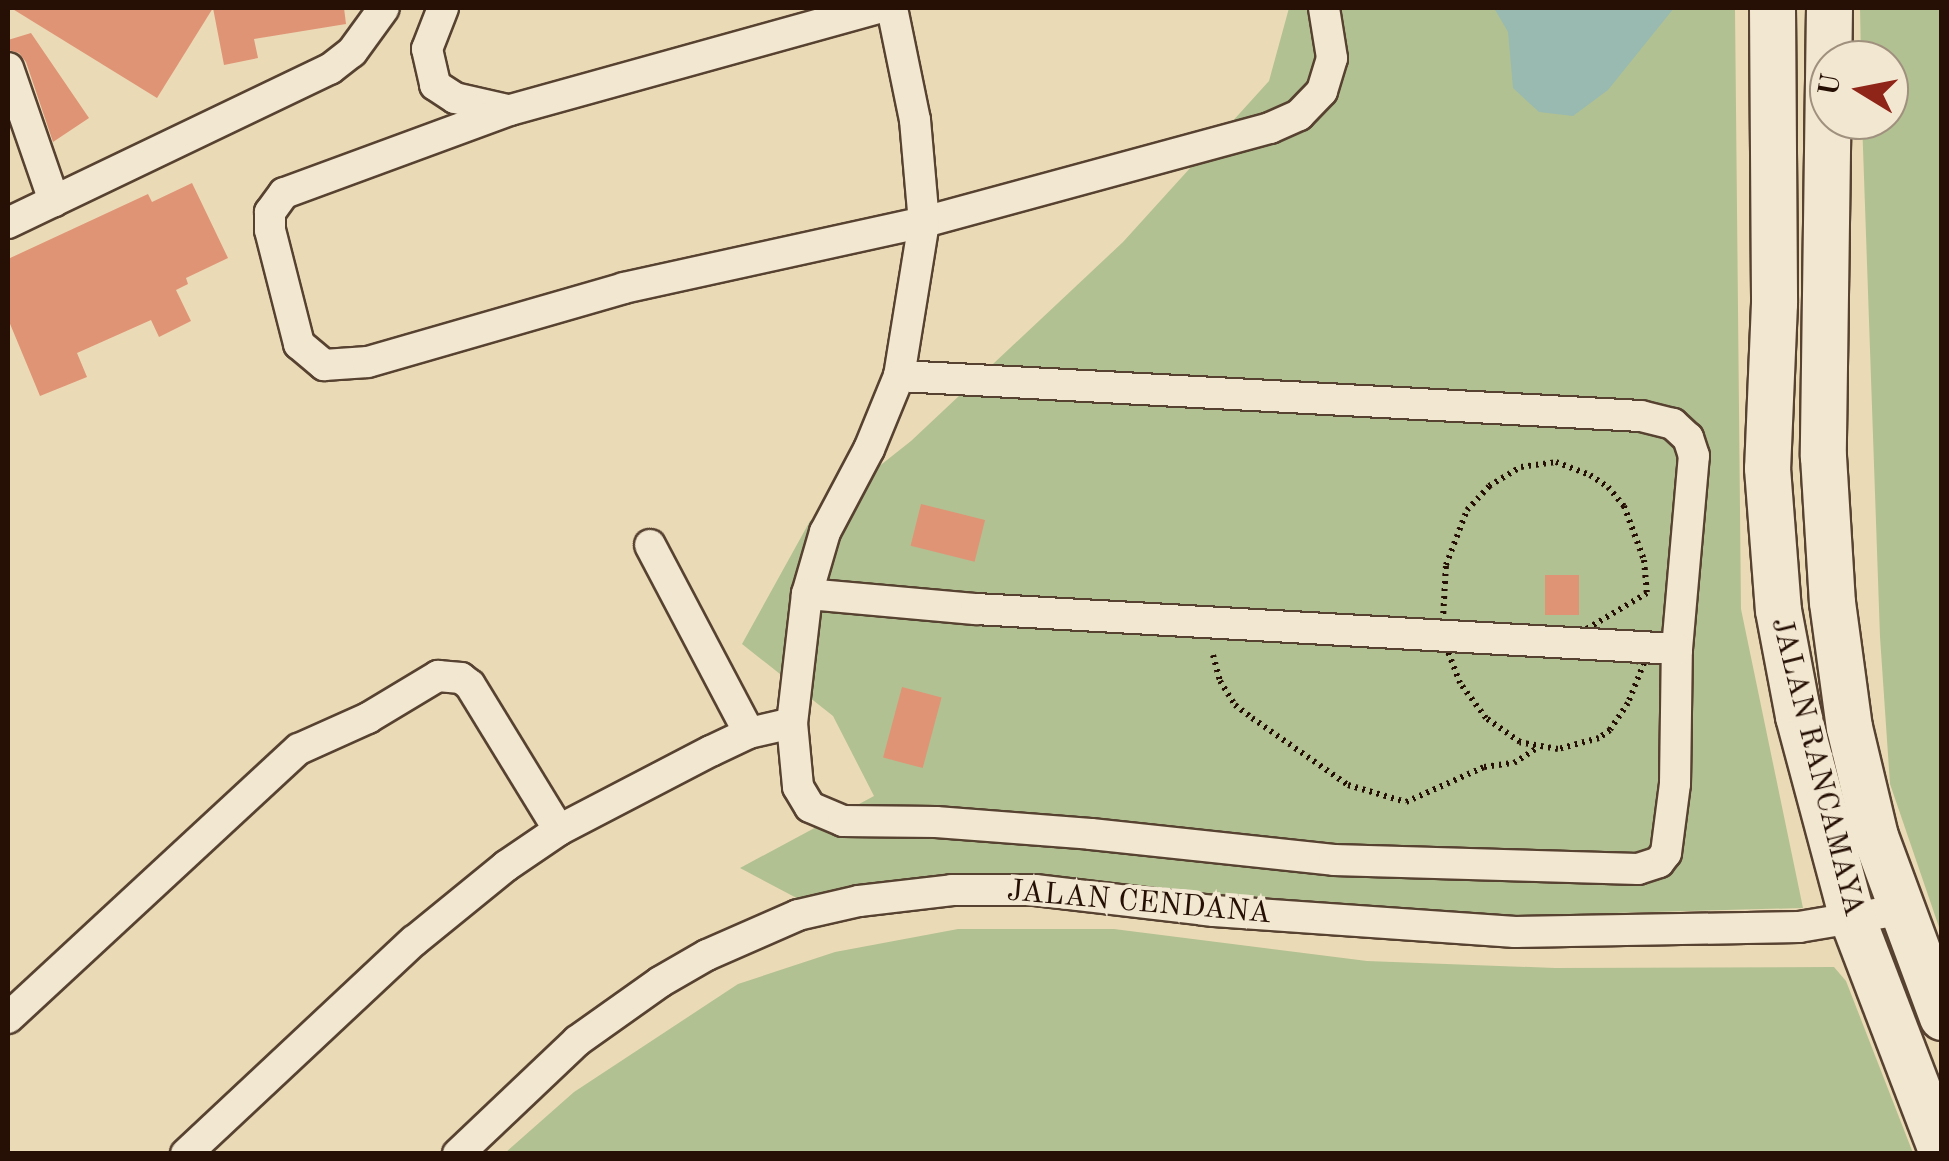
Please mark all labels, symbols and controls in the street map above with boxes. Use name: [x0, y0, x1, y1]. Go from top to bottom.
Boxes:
north arrow: [1809, 40, 1909, 140]
text: U: [1816, 72, 1847, 99]
street label: JALAN RANCAMAYA: [1762, 614, 1872, 920]
street label: JALAN CENDANA: [1005, 874, 1273, 932]

